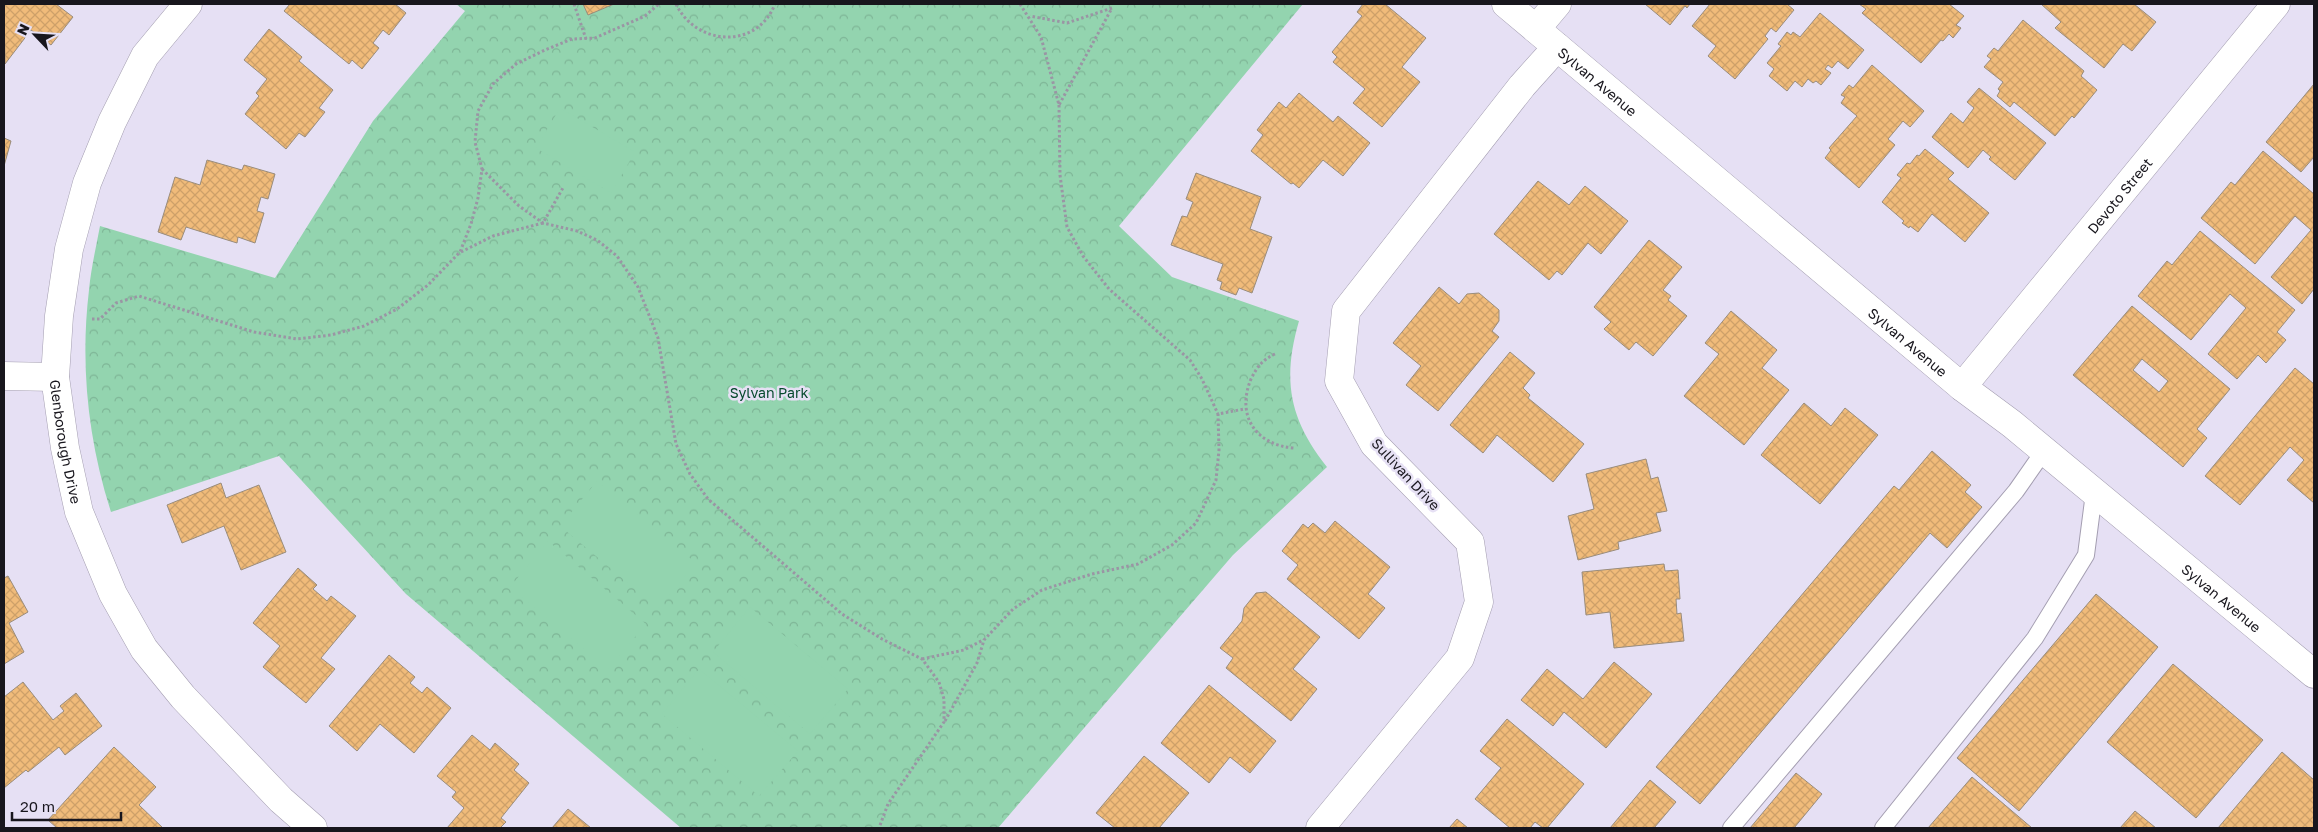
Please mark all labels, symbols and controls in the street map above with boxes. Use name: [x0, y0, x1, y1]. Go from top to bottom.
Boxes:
north arrow: [10, 10, 60, 60]
text: N: [13, 21, 33, 38]
street label: Sylvan Avenue: [1555, 43, 1641, 119]
street label: Devoto Street: [2083, 154, 2155, 236]
street label: Sylvan Avenue: [1865, 304, 1951, 380]
street label: Glenborough Drive: [47, 378, 85, 505]
park label: Sylvan Park: [730, 384, 808, 401]
street label: Sullivan Drive: [1368, 434, 1444, 514]
street label: Sylvan Avenue: [2179, 560, 2265, 635]
scale bar: [12, 790, 121, 822]
text: 20 m: [20, 797, 55, 815]

